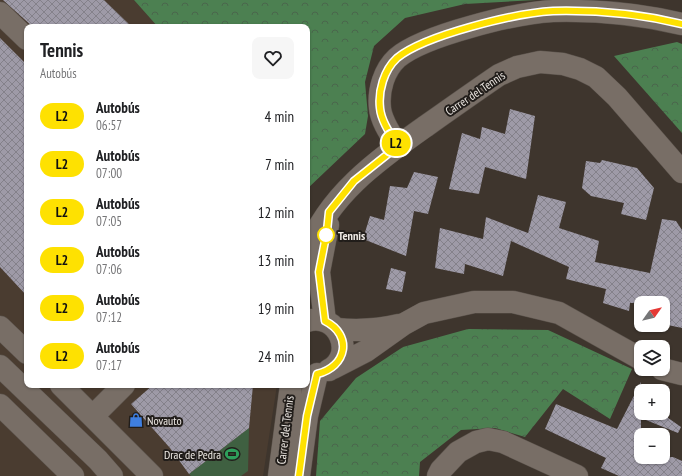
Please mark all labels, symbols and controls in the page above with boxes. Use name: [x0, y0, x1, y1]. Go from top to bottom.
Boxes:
button: heart: [252, 37, 294, 79]
text: Tennis: [40, 38, 83, 62]
text: Autobús: [40, 65, 77, 82]
street label: Carrer del Tennis: [442, 67, 508, 119]
text: Autobús: [96, 98, 140, 117]
text: L2: [56, 107, 68, 125]
text: 4 min: [264, 107, 294, 126]
text: 06:57: [96, 117, 122, 134]
line badge: L2: [378, 130, 414, 156]
text: L2: [390, 134, 402, 152]
text: Autobús: [96, 146, 140, 165]
text: L2: [56, 155, 68, 173]
text: 7 min: [265, 155, 294, 174]
text: 07:00: [96, 165, 122, 182]
text: Autobús: [96, 194, 140, 213]
text: L2: [56, 203, 68, 221]
text: 12 min: [258, 203, 294, 222]
text: 07:05: [96, 213, 122, 230]
marker: Tennis: [317, 226, 335, 244]
place label: Tennis: [338, 228, 365, 243]
text: Autobús: [96, 242, 140, 261]
text: L2: [56, 251, 68, 269]
text: 13 min: [258, 251, 294, 270]
text: 07:06: [96, 261, 122, 278]
text: Autobús: [96, 290, 140, 309]
north arrow: [634, 296, 670, 332]
map controls: [634, 296, 670, 464]
text: L2: [56, 299, 68, 317]
text: 19 min: [258, 299, 294, 318]
text: 07:12: [96, 309, 122, 326]
text: Autobús: [96, 338, 140, 357]
button: layers: [634, 340, 670, 376]
text: L2: [56, 347, 68, 365]
text: 24 min: [258, 347, 294, 366]
text: 07:17: [96, 357, 122, 374]
button: +: [634, 384, 670, 420]
street label: Carrer del Tennis: [273, 395, 297, 465]
shop icon: Novauto: [128, 412, 144, 428]
place label: Novauto: [147, 413, 182, 428]
button: −: [634, 428, 670, 464]
sports icon: Drac de Pedra: [224, 446, 240, 462]
place label: Drac de Pedra: [164, 447, 221, 462]

